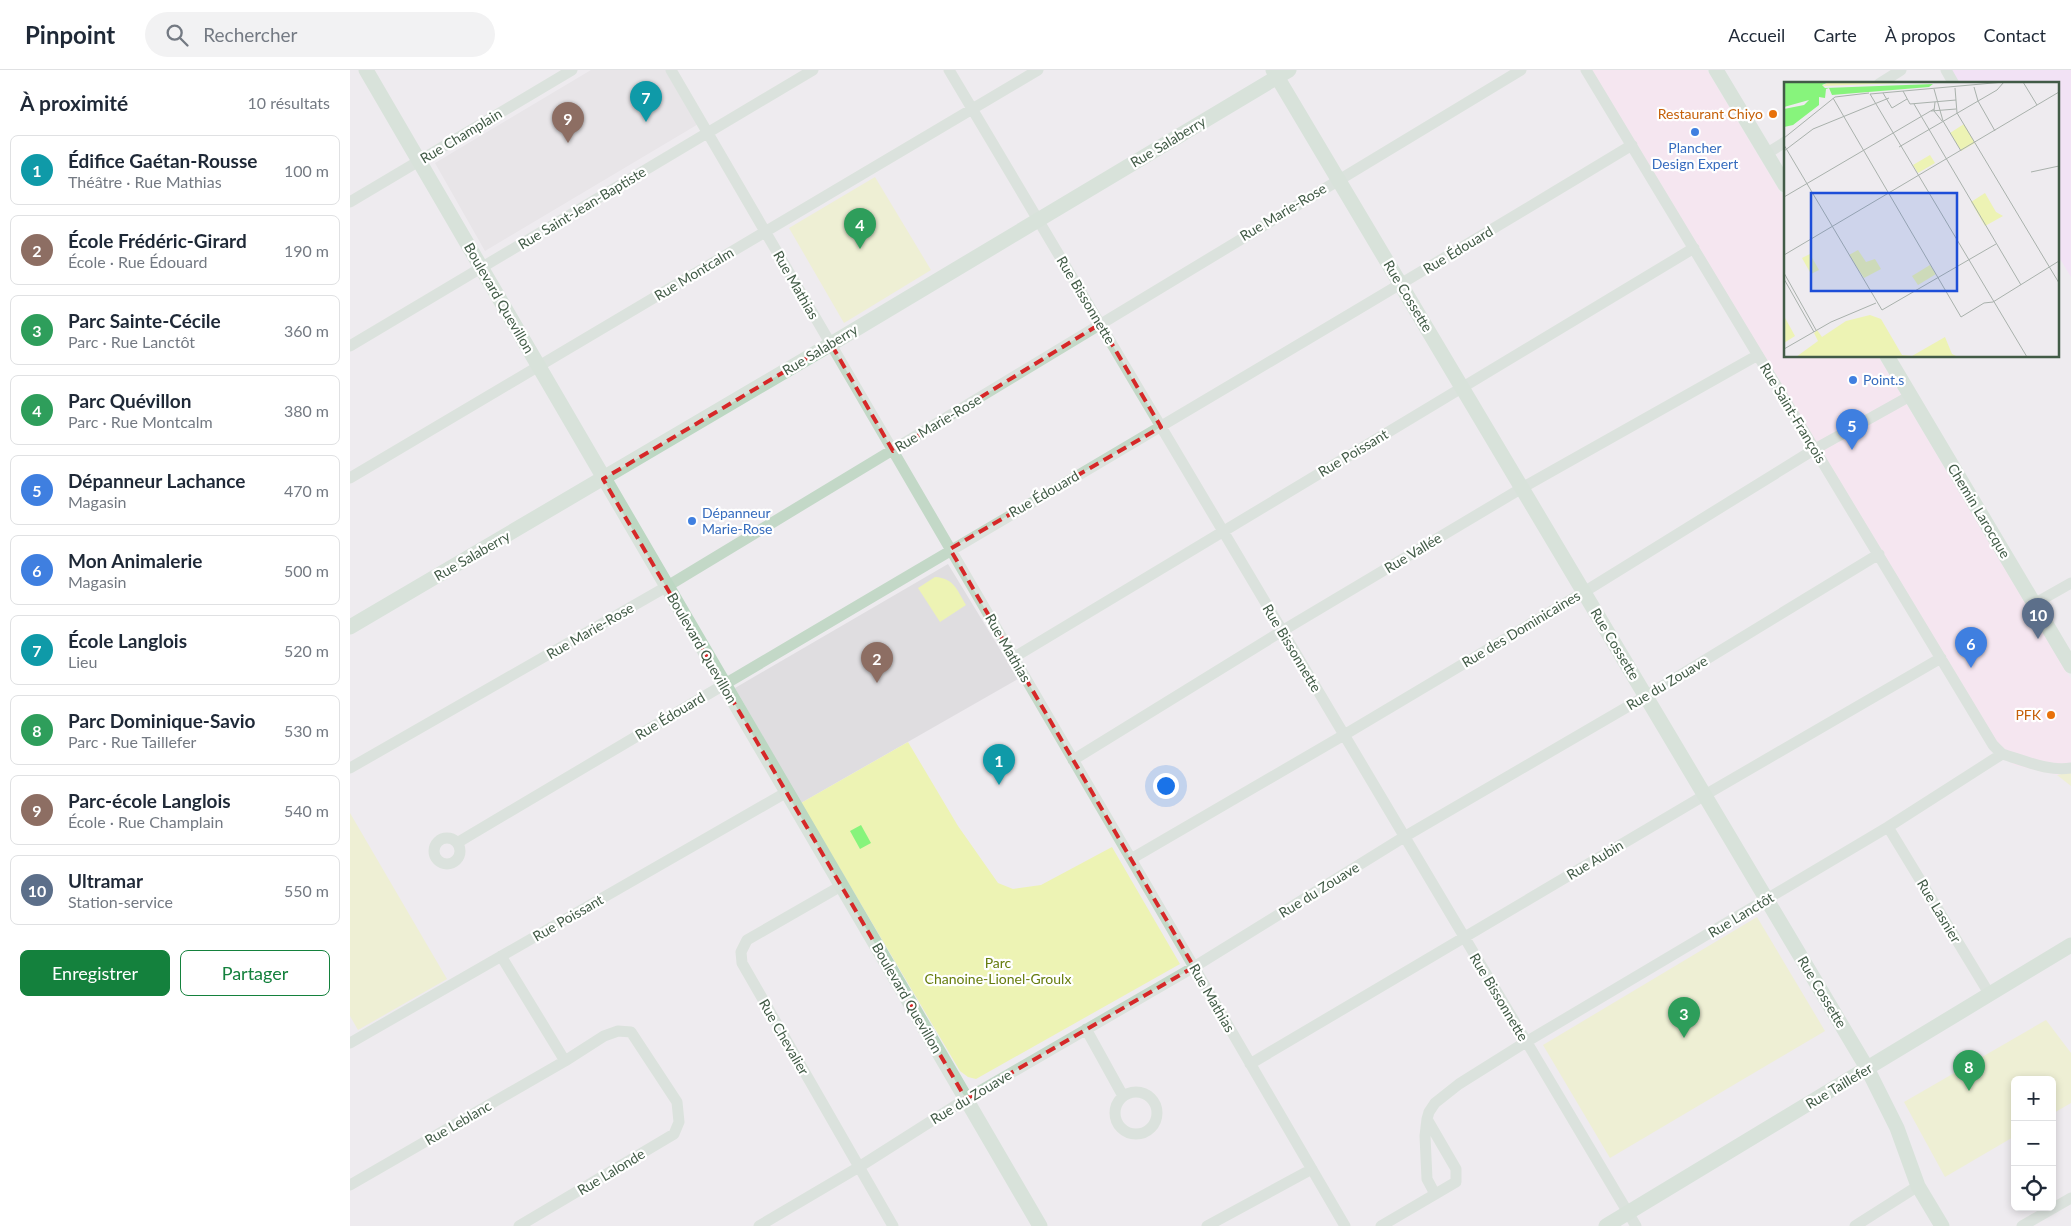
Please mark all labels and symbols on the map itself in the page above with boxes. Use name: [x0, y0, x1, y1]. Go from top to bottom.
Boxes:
pin: 7: [630, 81, 662, 122]
inset map: [1784, 82, 2058, 358]
pin: 9: [552, 102, 584, 143]
street label: Rue Champlain: [417, 105, 505, 167]
place label: Restaurant Chiyo: [1658, 105, 1763, 122]
marker: Restaurant Chiyo: [1767, 108, 1779, 120]
street label: Rue Salaberry: [1127, 112, 1209, 171]
marker: Plancher Design Expert: [1689, 126, 1701, 138]
place label: Plancher Design Expert: [1652, 139, 1738, 172]
street label: Rue Saint-Jean-Baptiste: [515, 163, 649, 252]
street label: Rue Marie-Rose: [1236, 179, 1329, 244]
pin: 4: [844, 208, 876, 249]
street label: Rue Édouard: [1420, 222, 1496, 277]
street label: Boulevard Quevillon: [461, 240, 538, 356]
street label: Rue Montcalm: [651, 243, 736, 304]
street label: Rue Mathias: [770, 248, 823, 322]
street label: Rue Bissonnette: [1054, 253, 1119, 347]
street label: Rue Cossette: [1380, 257, 1437, 335]
street label: Rue Salaberry: [779, 320, 861, 379]
street label: Rue Saint-François: [1757, 359, 1830, 466]
place label: Point.s: [1863, 371, 1904, 388]
marker: Point.s: [1847, 374, 1859, 386]
street label: Rue Marie-Rose: [891, 390, 984, 455]
pin: 5: [1836, 409, 1868, 450]
street label: Rue Poissant: [1315, 425, 1391, 480]
street label: Chemin Larocque: [1944, 460, 2014, 561]
street label: Rue Édouard: [1006, 467, 1082, 520]
place label: Dépanneur Marie-Rose: [702, 504, 773, 537]
marker: Dépanneur Marie-Rose: [686, 515, 698, 527]
street label: Rue Salaberry: [431, 527, 513, 584]
street label: Rue Vallée: [1381, 529, 1444, 576]
street label: Rue des Dominicaines: [1459, 587, 1583, 671]
street label: Boulevard Quevillon: [664, 590, 741, 706]
pin: 10: [2022, 598, 2054, 639]
street label: Rue Marie-Rose: [543, 599, 636, 662]
street label: Rue Bissonnette: [1260, 601, 1325, 695]
street label: Rue Cossette: [1587, 605, 1644, 683]
street label: Rue Mathias: [982, 611, 1035, 685]
pin: 6: [1955, 627, 1987, 668]
pin: 2: [861, 642, 893, 683]
street label: Rue du Zouave: [1623, 652, 1710, 713]
street label: Rue Édouard: [632, 688, 708, 743]
place label: PFK: [2015, 706, 2042, 723]
marker: PFK: [2045, 709, 2057, 721]
pin: 1: [983, 744, 1015, 785]
your location: [1153, 773, 1179, 799]
street label: Rue Aubin: [1563, 836, 1626, 883]
street label: Rue du Zouave: [1275, 858, 1362, 921]
street label: Rue Lasnier: [1914, 876, 1965, 946]
street label: Rue Lanctôt: [1705, 888, 1777, 941]
street label: Rue Poissant: [530, 891, 606, 945]
street label: Boulevard Quevillon: [869, 940, 946, 1056]
street label: Rue Bissonnette: [1467, 950, 1532, 1044]
street label: Rue Cossette: [1794, 953, 1851, 1031]
park label: Parc Chanoine-Lionel-Groulx: [925, 954, 1071, 987]
street label: Rue Mathias: [1186, 961, 1239, 1035]
street label: Rue Chevalier: [756, 996, 813, 1078]
pin: 3: [1668, 997, 1700, 1038]
pin: 8: [1953, 1050, 1985, 1091]
street label: Rue Taillefer: [1802, 1059, 1875, 1112]
street label: Rue du Zouave: [927, 1066, 1014, 1127]
street label: Rue Leblanc: [421, 1097, 494, 1148]
street label: Rue Lalonde: [574, 1145, 648, 1198]

